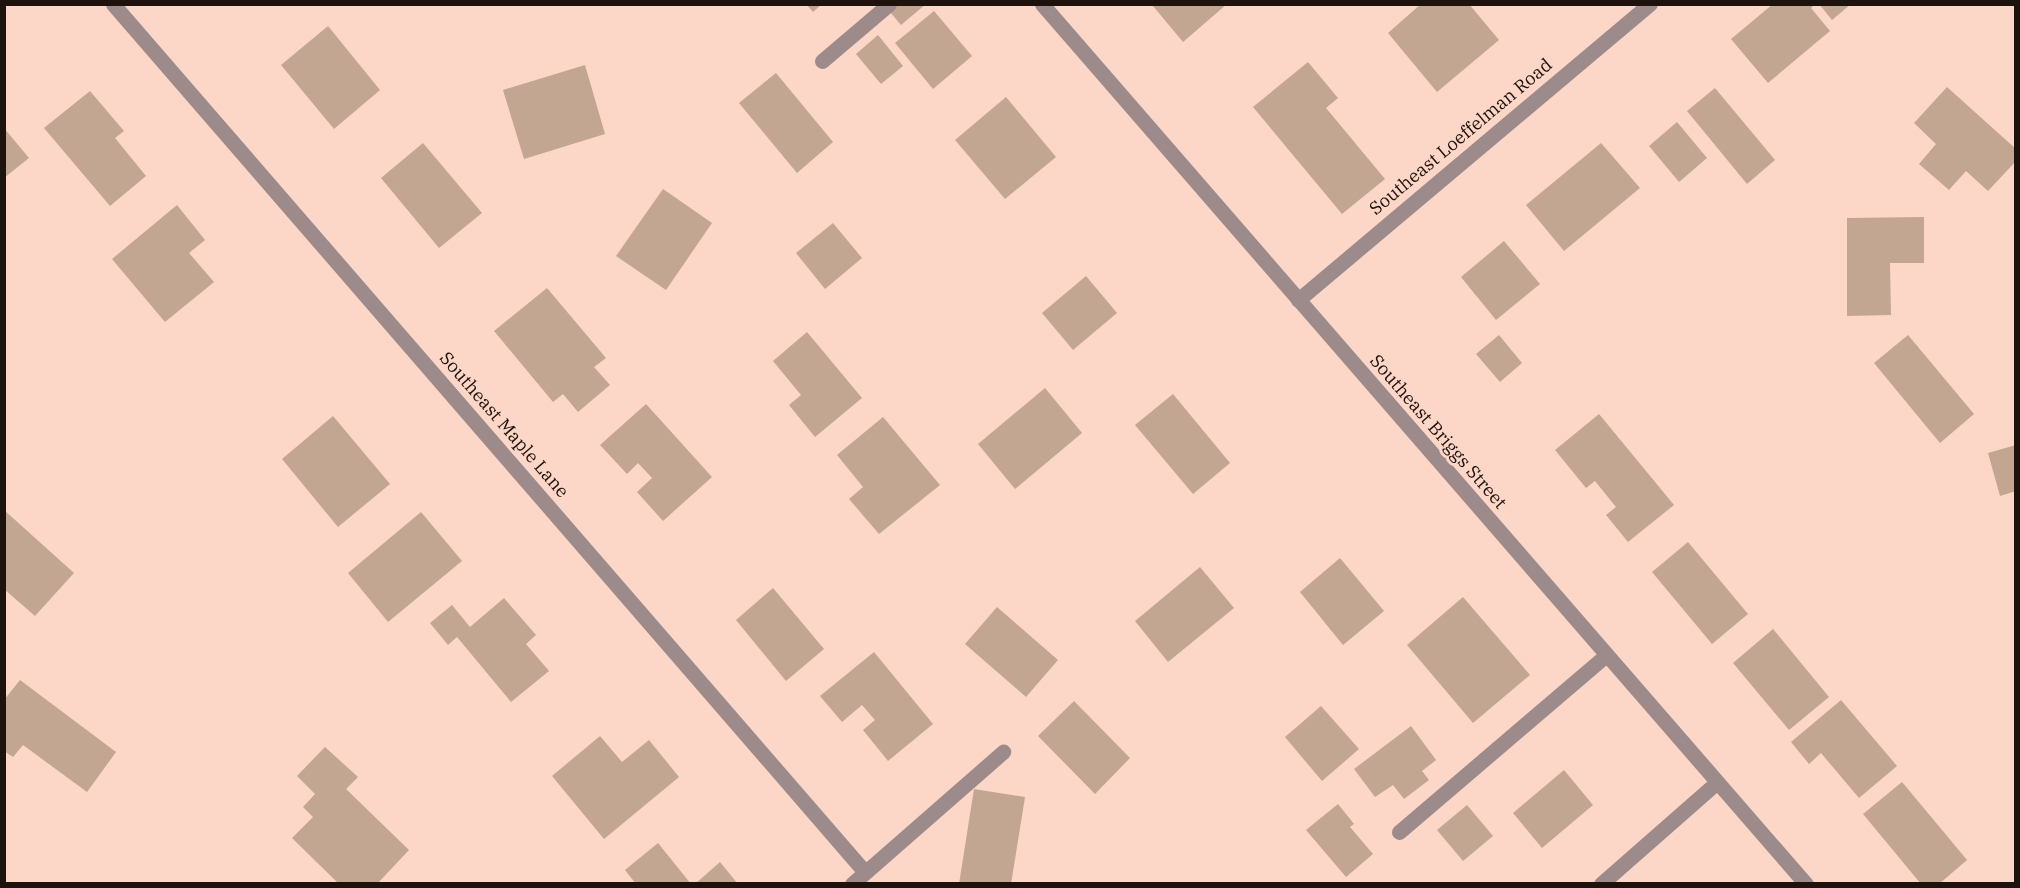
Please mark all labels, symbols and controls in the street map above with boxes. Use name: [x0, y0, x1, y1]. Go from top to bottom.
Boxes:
street label: Southeast Loeffelman Road: [1365, 54, 1557, 220]
street label: Southeast Maple Lane: [435, 348, 573, 502]
street label: Southeast Briggs Street: [1365, 351, 1511, 513]

